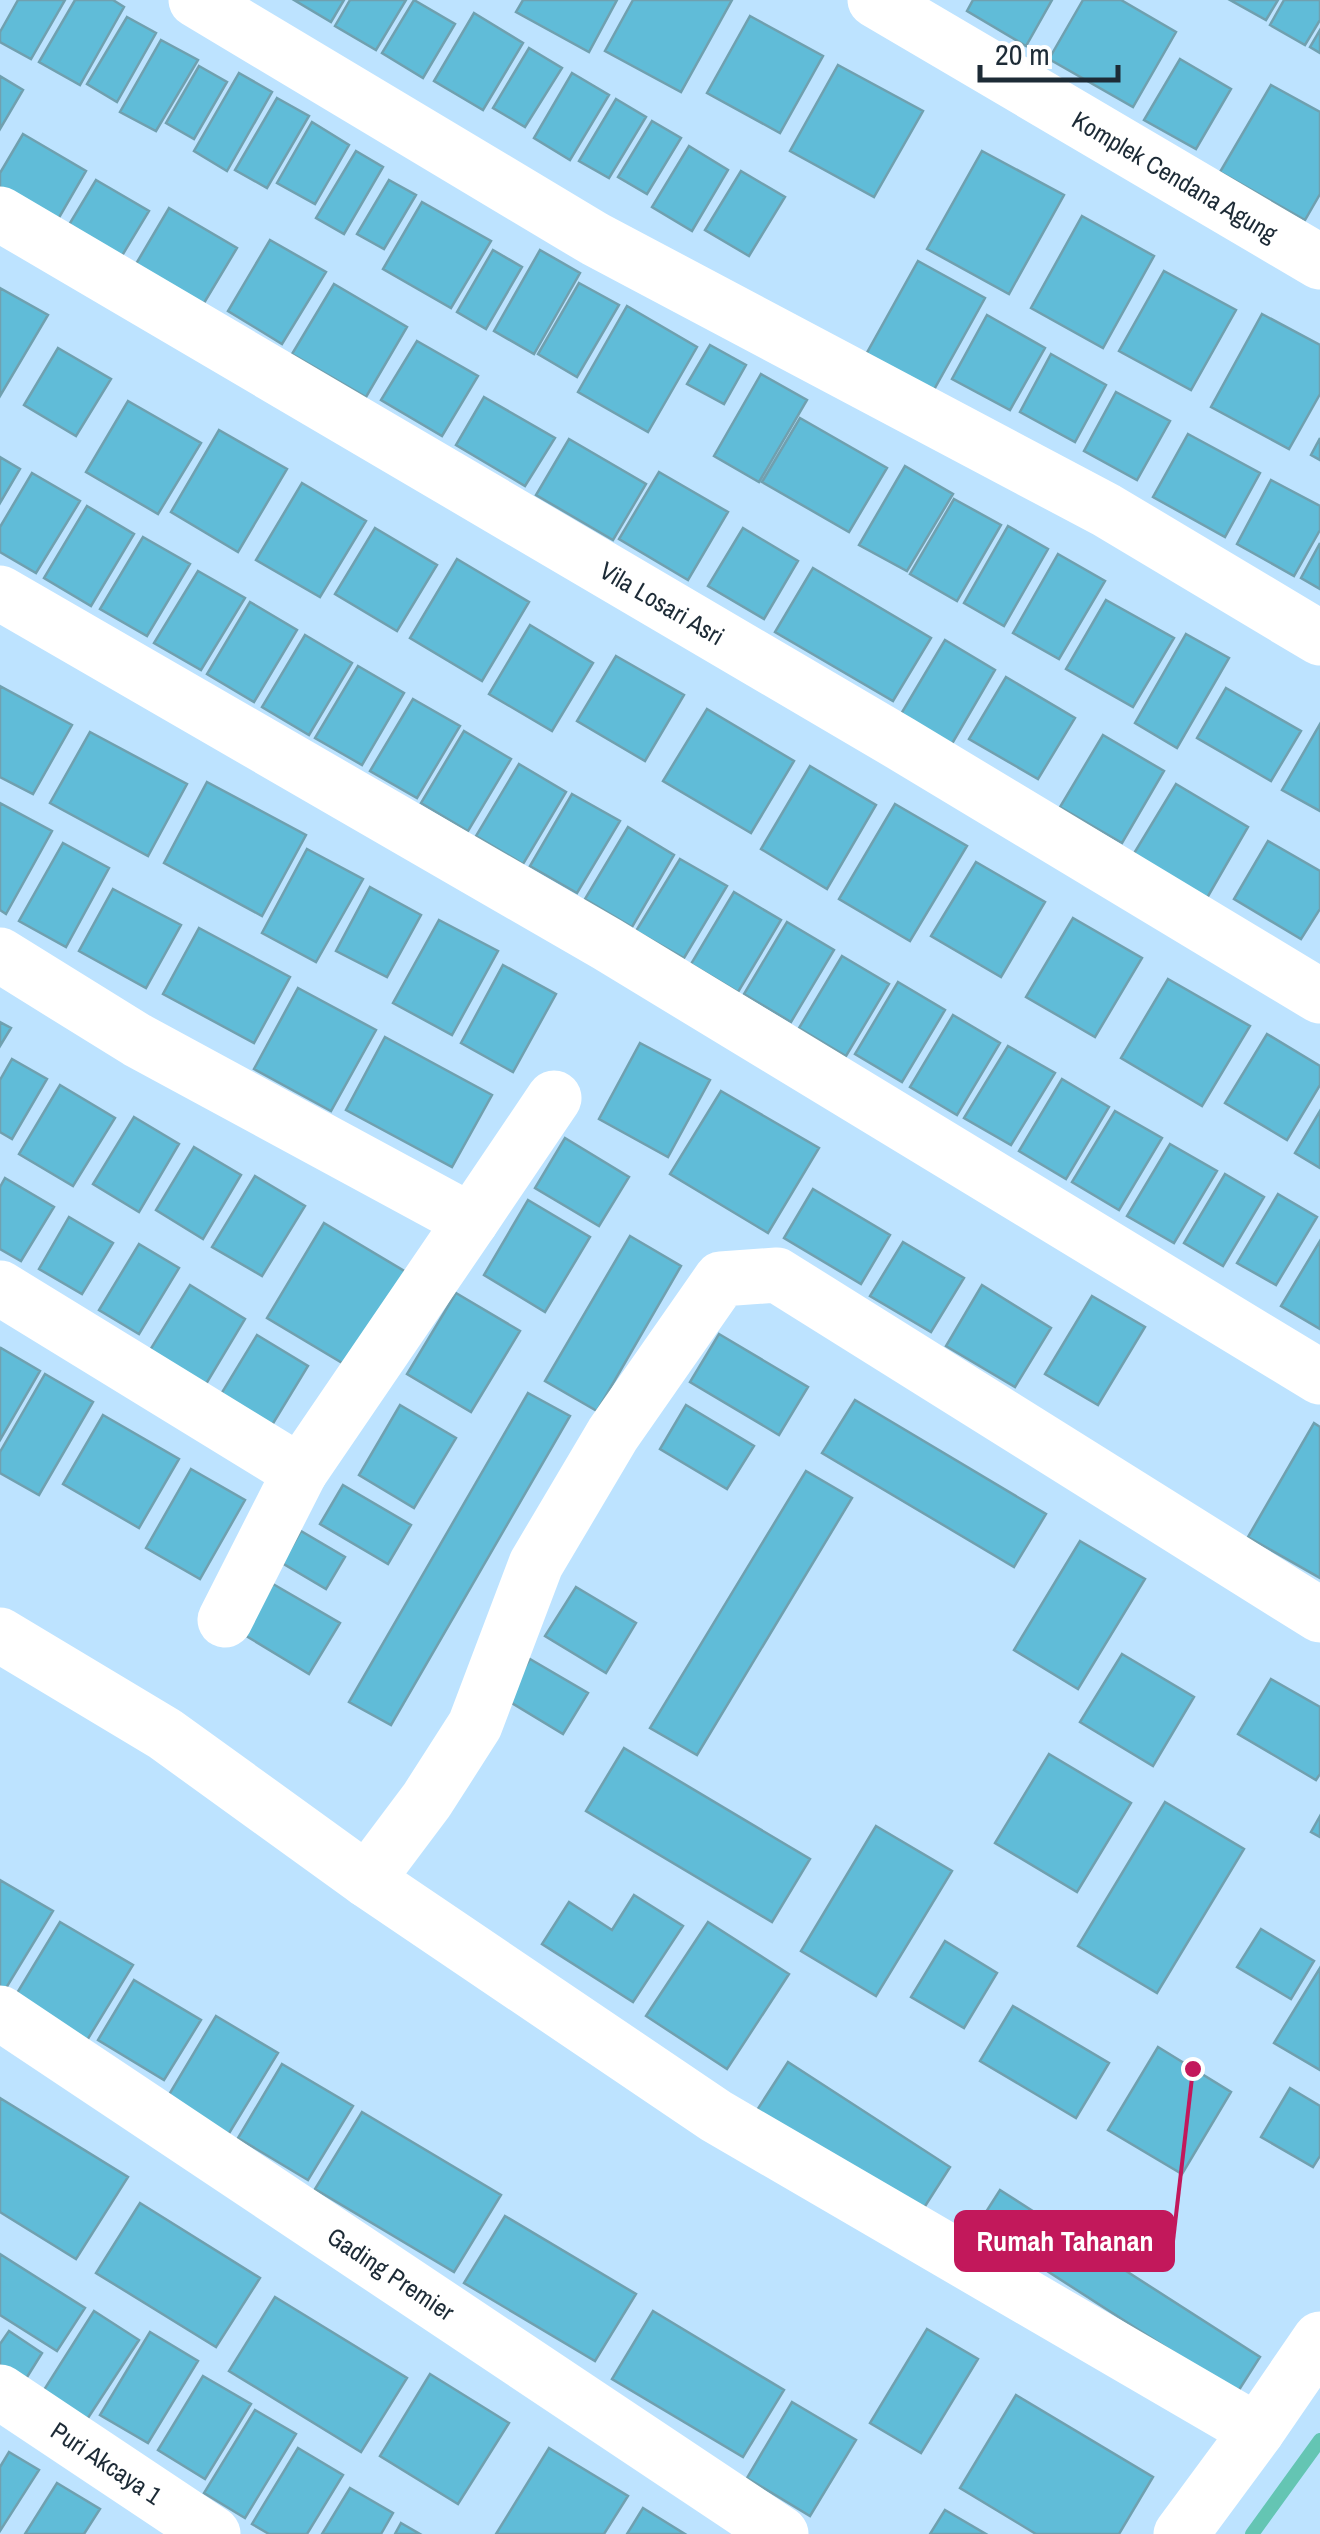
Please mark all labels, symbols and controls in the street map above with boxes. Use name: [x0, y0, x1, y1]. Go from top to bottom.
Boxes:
scale bar: [980, 20, 1118, 82]
text: 20 m: [995, 34, 1050, 74]
street label: Komplek Cendana Agung: [1066, 103, 1284, 251]
street label: Vila Losari Asri: [594, 553, 731, 653]
callout: Rumah Tahanan: [956, 2212, 1173, 2270]
street label: Gading Premier: [321, 2219, 461, 2329]
text: Rumah Tahanan: [977, 2222, 1153, 2260]
street label: Puri Akcaya 1: [44, 2414, 169, 2513]

